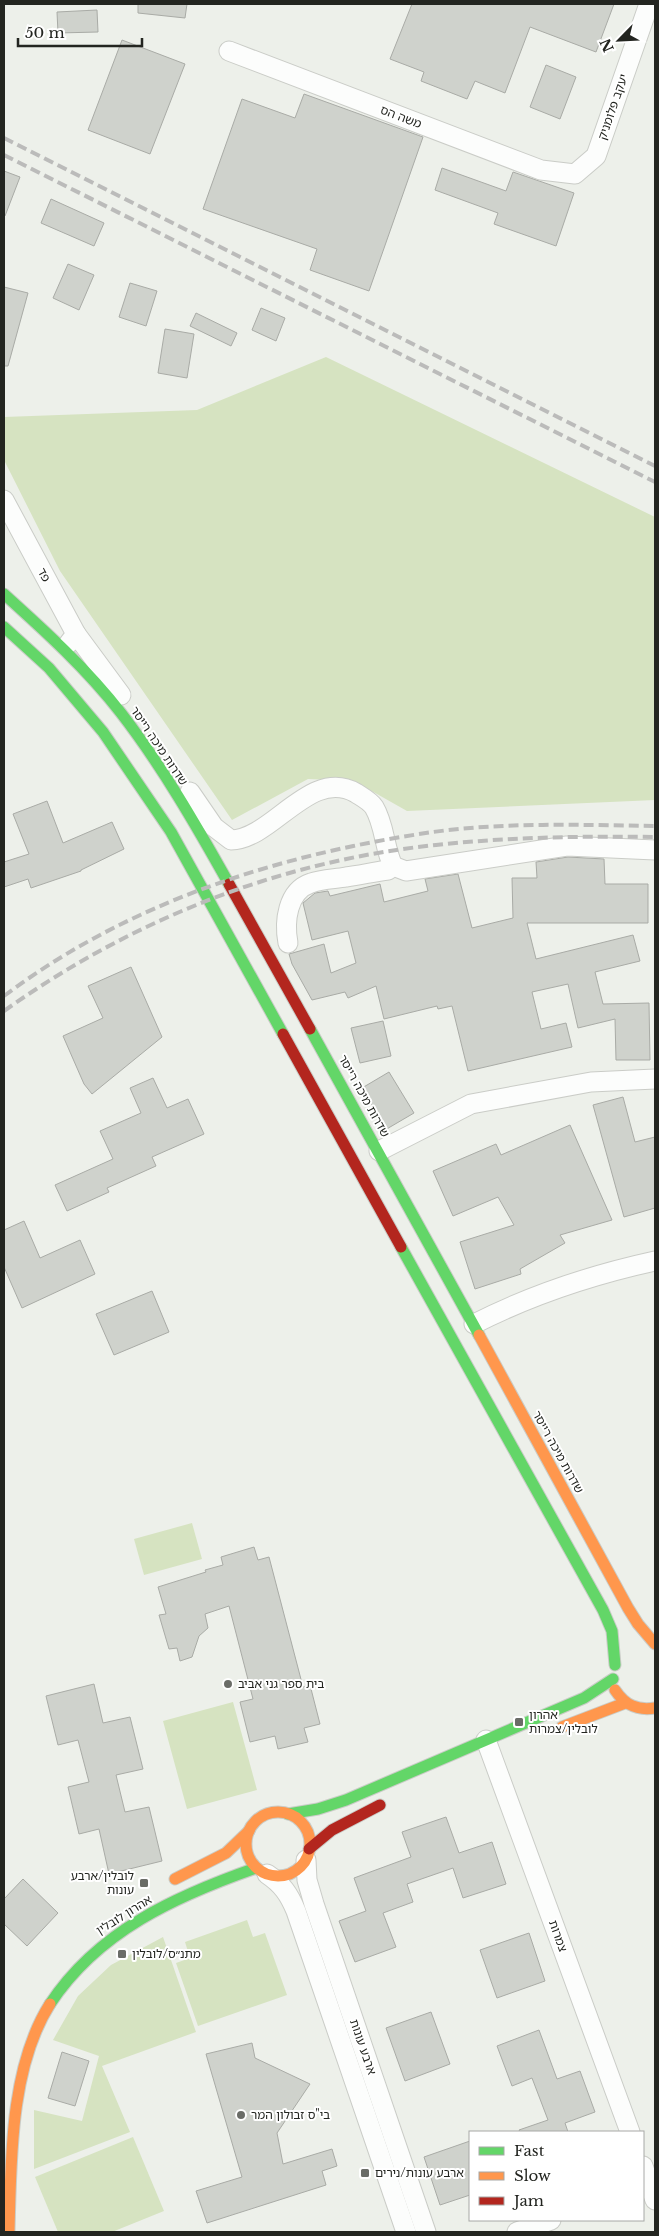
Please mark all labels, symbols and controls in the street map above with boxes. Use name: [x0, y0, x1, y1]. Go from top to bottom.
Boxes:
scale bar: [18, 15, 141, 47]
north arrow: [594, 15, 644, 65]
text: 50 m: [25, 23, 65, 42]
text: N: [596, 36, 618, 55]
street label: יעקב פלומניק: [594, 72, 631, 142]
street label: משה הס: [378, 102, 424, 131]
street label: פד: [35, 565, 54, 584]
street label: שדרות מיכה רייסר: [127, 703, 191, 788]
street label: שדרות מיכה רייסר: [336, 1052, 393, 1140]
street label: שדרות מיכה רייסר: [530, 1408, 587, 1496]
place label: בית ספר גני אביב: [238, 1676, 324, 1691]
marker: בית ספר גני אביב: [222, 1678, 234, 1690]
place label: אהרון לובלין/צמרות: [529, 1707, 598, 1736]
marker: אהרון לובלין/צמרות: [513, 1716, 525, 1728]
place label: לובלין/ארבע עונות: [71, 1868, 134, 1897]
marker: לובלין/ארבע עונות: [138, 1877, 150, 1889]
street label: אהרון לובלין: [93, 1891, 155, 1938]
street label: צמרות: [546, 1918, 571, 1954]
place label: מתנ״ס/לובלין: [132, 1946, 201, 1961]
marker: מתנ״ס/לובלין: [116, 1948, 128, 1960]
street label: ארבע עונות: [347, 2017, 380, 2077]
place label: בי"ס זבולון המר: [251, 2107, 330, 2122]
marker: בי"ס זבולון המר: [235, 2109, 247, 2121]
legend: [469, 2131, 644, 2221]
text: Fast: [514, 2141, 545, 2160]
place label: ארבע עונות/נירים: [375, 2165, 464, 2180]
text: Slow: [514, 2166, 551, 2185]
marker: ארבע עונות/נירים: [359, 2167, 371, 2179]
text: Jam: [512, 2191, 544, 2210]

